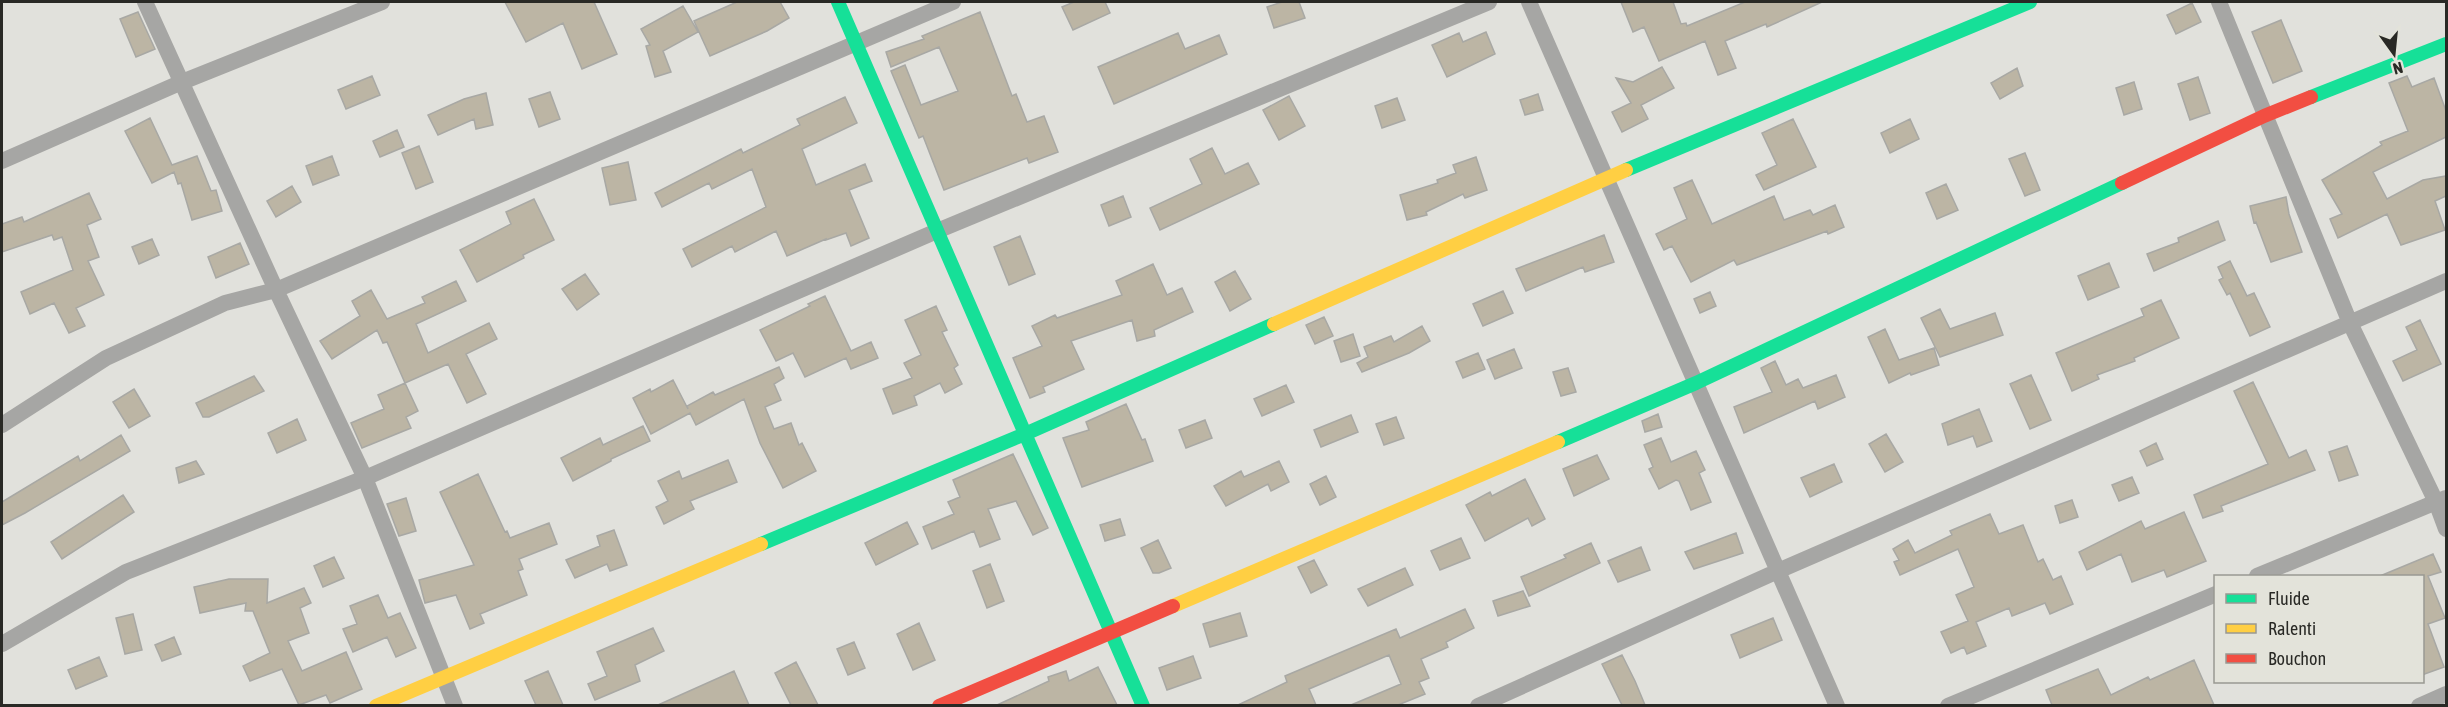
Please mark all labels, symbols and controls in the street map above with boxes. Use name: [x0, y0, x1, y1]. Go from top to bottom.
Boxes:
north arrow: [2364, 24, 2424, 84]
text: N: [2391, 59, 2405, 78]
legend: [2214, 575, 2424, 683]
text: Fluide: [2268, 588, 2310, 609]
text: Ralenti: [2268, 618, 2316, 639]
text: Bouchon: [2268, 648, 2326, 669]

